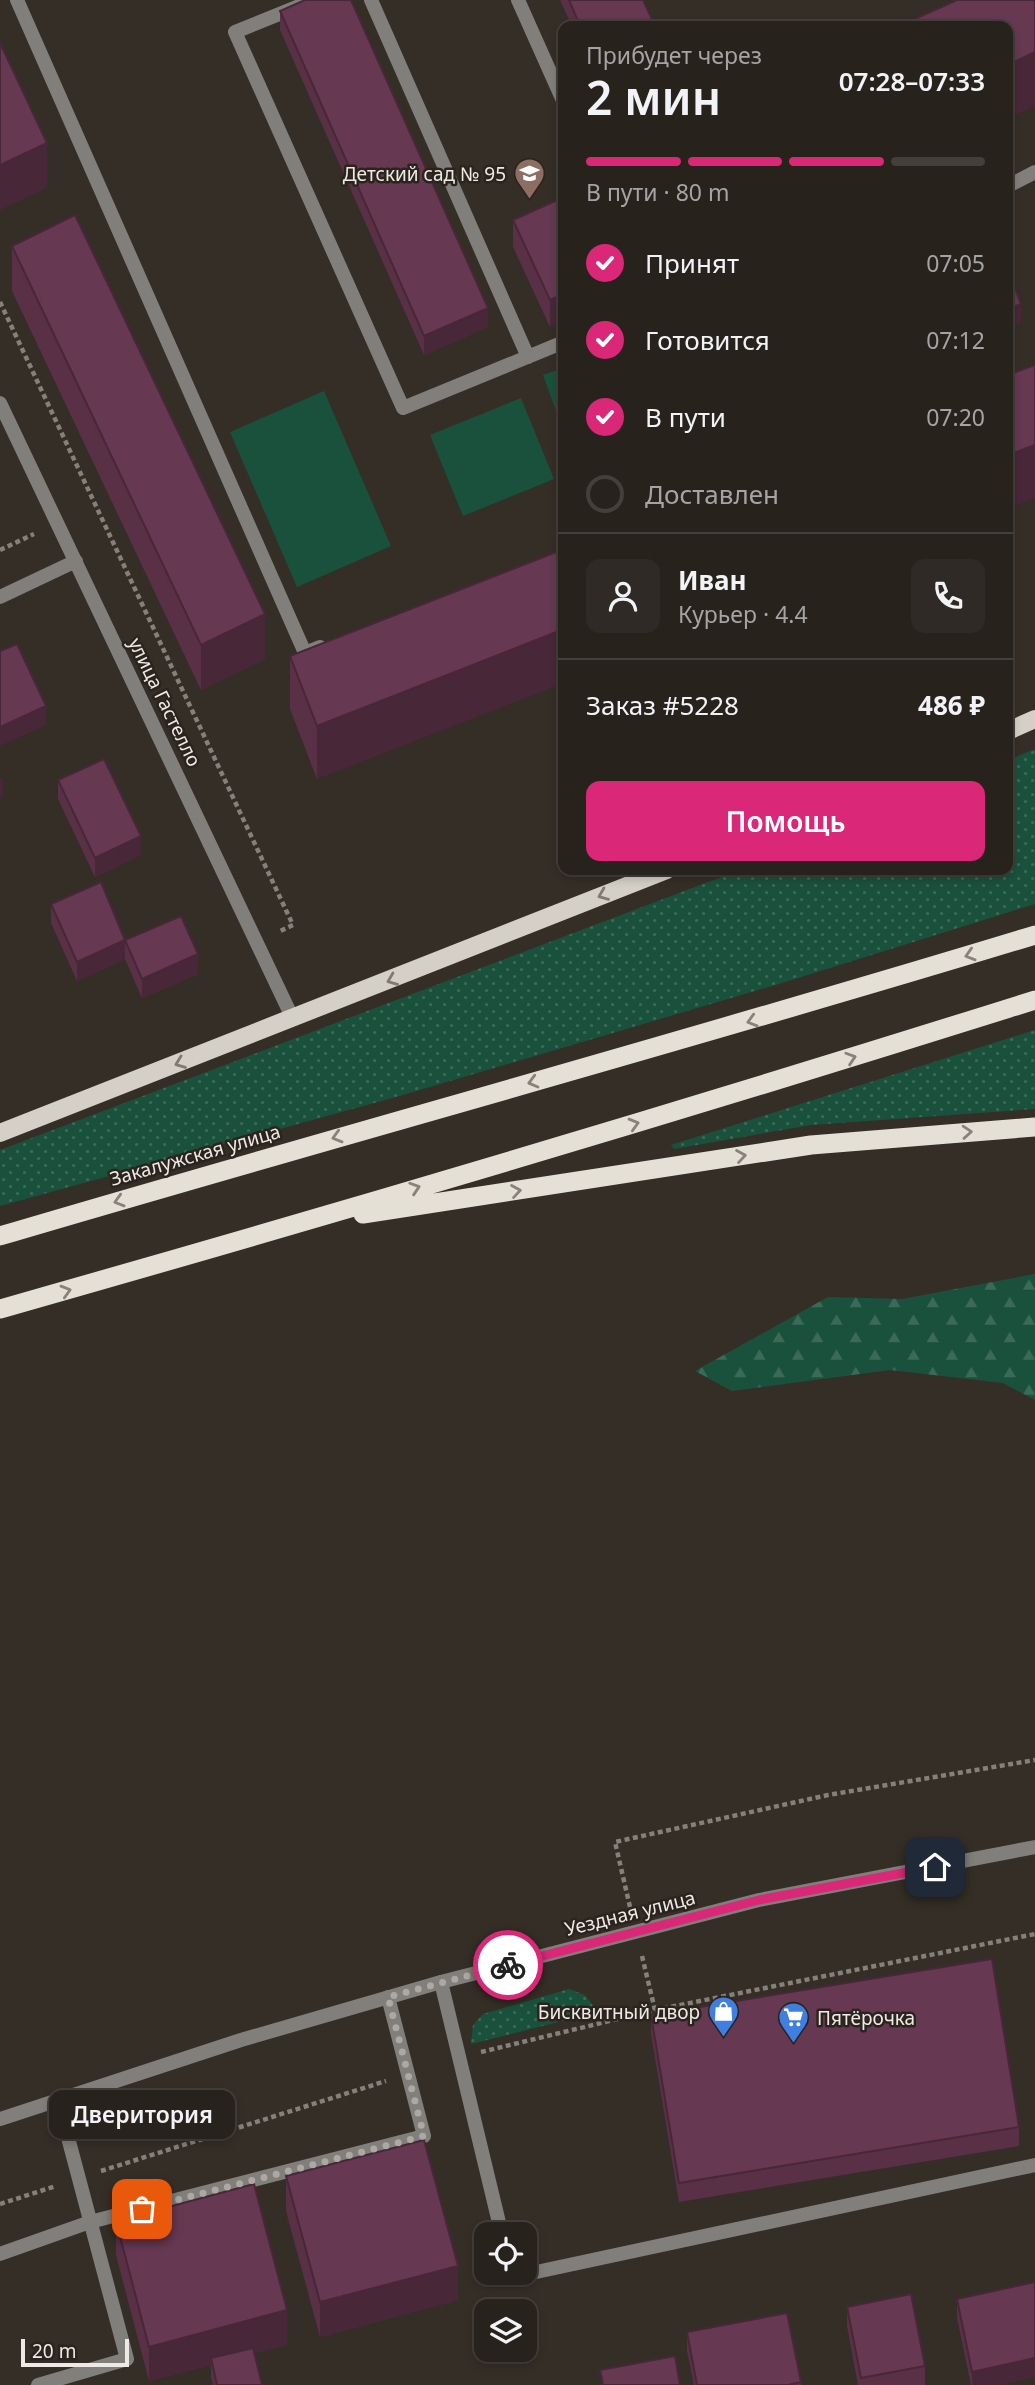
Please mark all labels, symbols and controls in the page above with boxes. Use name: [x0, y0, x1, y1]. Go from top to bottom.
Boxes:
text: Прибудет через: [586, 39, 762, 71]
text: 07:28–07:33: [839, 63, 985, 99]
text: 2 мин: [586, 66, 721, 128]
school or university icon: Детский сад № 95: [512, 157, 546, 201]
place label: Детский сад № 95: [343, 161, 506, 187]
text: В пути · 80 m: [586, 176, 729, 208]
icon: check: [586, 244, 624, 282]
text: Принят: [645, 245, 739, 281]
text: 07:05: [926, 247, 985, 279]
icon: check: [586, 321, 624, 359]
text: Готовится: [645, 322, 770, 358]
text: 07:12: [926, 324, 985, 356]
icon: check: [586, 398, 624, 436]
text: В пути: [645, 399, 726, 435]
text: 07:20: [926, 401, 985, 433]
text: Доставлен: [645, 476, 779, 512]
button: person: [586, 559, 660, 633]
button: phone: [911, 559, 985, 633]
text: Иван: [678, 562, 747, 598]
text: Курьер · 4.4: [678, 598, 808, 630]
street label: улица Гастелло: [123, 633, 207, 771]
text: Заказ #5228: [586, 687, 739, 723]
text: 486 ₽: [918, 687, 985, 723]
button: Помощь: [586, 781, 985, 861]
one-way arrow: [598, 887, 610, 901]
one-way arrow: [964, 947, 976, 961]
one-way arrow: [387, 971, 399, 985]
one-way arrow: [746, 1013, 758, 1028]
one-way arrow: [845, 1051, 857, 1066]
one-way arrow: [175, 1055, 187, 1069]
one-way arrow: [527, 1074, 539, 1088]
one-way arrow: [627, 1117, 639, 1132]
street label: Закалужская улица: [107, 1118, 283, 1192]
one-way arrow: [962, 1125, 973, 1140]
one-way arrow: [331, 1129, 343, 1144]
one-way arrow: [735, 1149, 747, 1164]
one-way arrow: [409, 1182, 421, 1196]
one-way arrow: [510, 1184, 522, 1199]
one-way arrow: [113, 1192, 125, 1207]
one-way arrow: [59, 1284, 71, 1299]
pin: [905, 1837, 965, 1897]
icon: home: [916, 1848, 954, 1886]
street label: Уездная улица: [562, 1884, 698, 1942]
courier: [473, 1930, 543, 2000]
icon: bike: [489, 1946, 527, 1984]
shop icon: Бисквитный двор: [706, 1995, 740, 2039]
place label: Бисквитный двор: [538, 1999, 700, 2025]
supermarket icon: Пятёрочка: [777, 2001, 811, 2045]
place label: Пятёрочка: [817, 2005, 915, 2031]
callout: Дверитория: [49, 2090, 235, 2139]
text: Дверитория: [71, 2098, 213, 2130]
pin: [112, 2179, 172, 2239]
icon: bag: [123, 2190, 161, 2228]
map controls: [474, 2222, 537, 2362]
button: locate: [474, 2222, 537, 2285]
button: layers: [474, 2299, 537, 2362]
scale bar: [21, 2336, 130, 2368]
text: 20 m: [32, 2338, 76, 2364]

